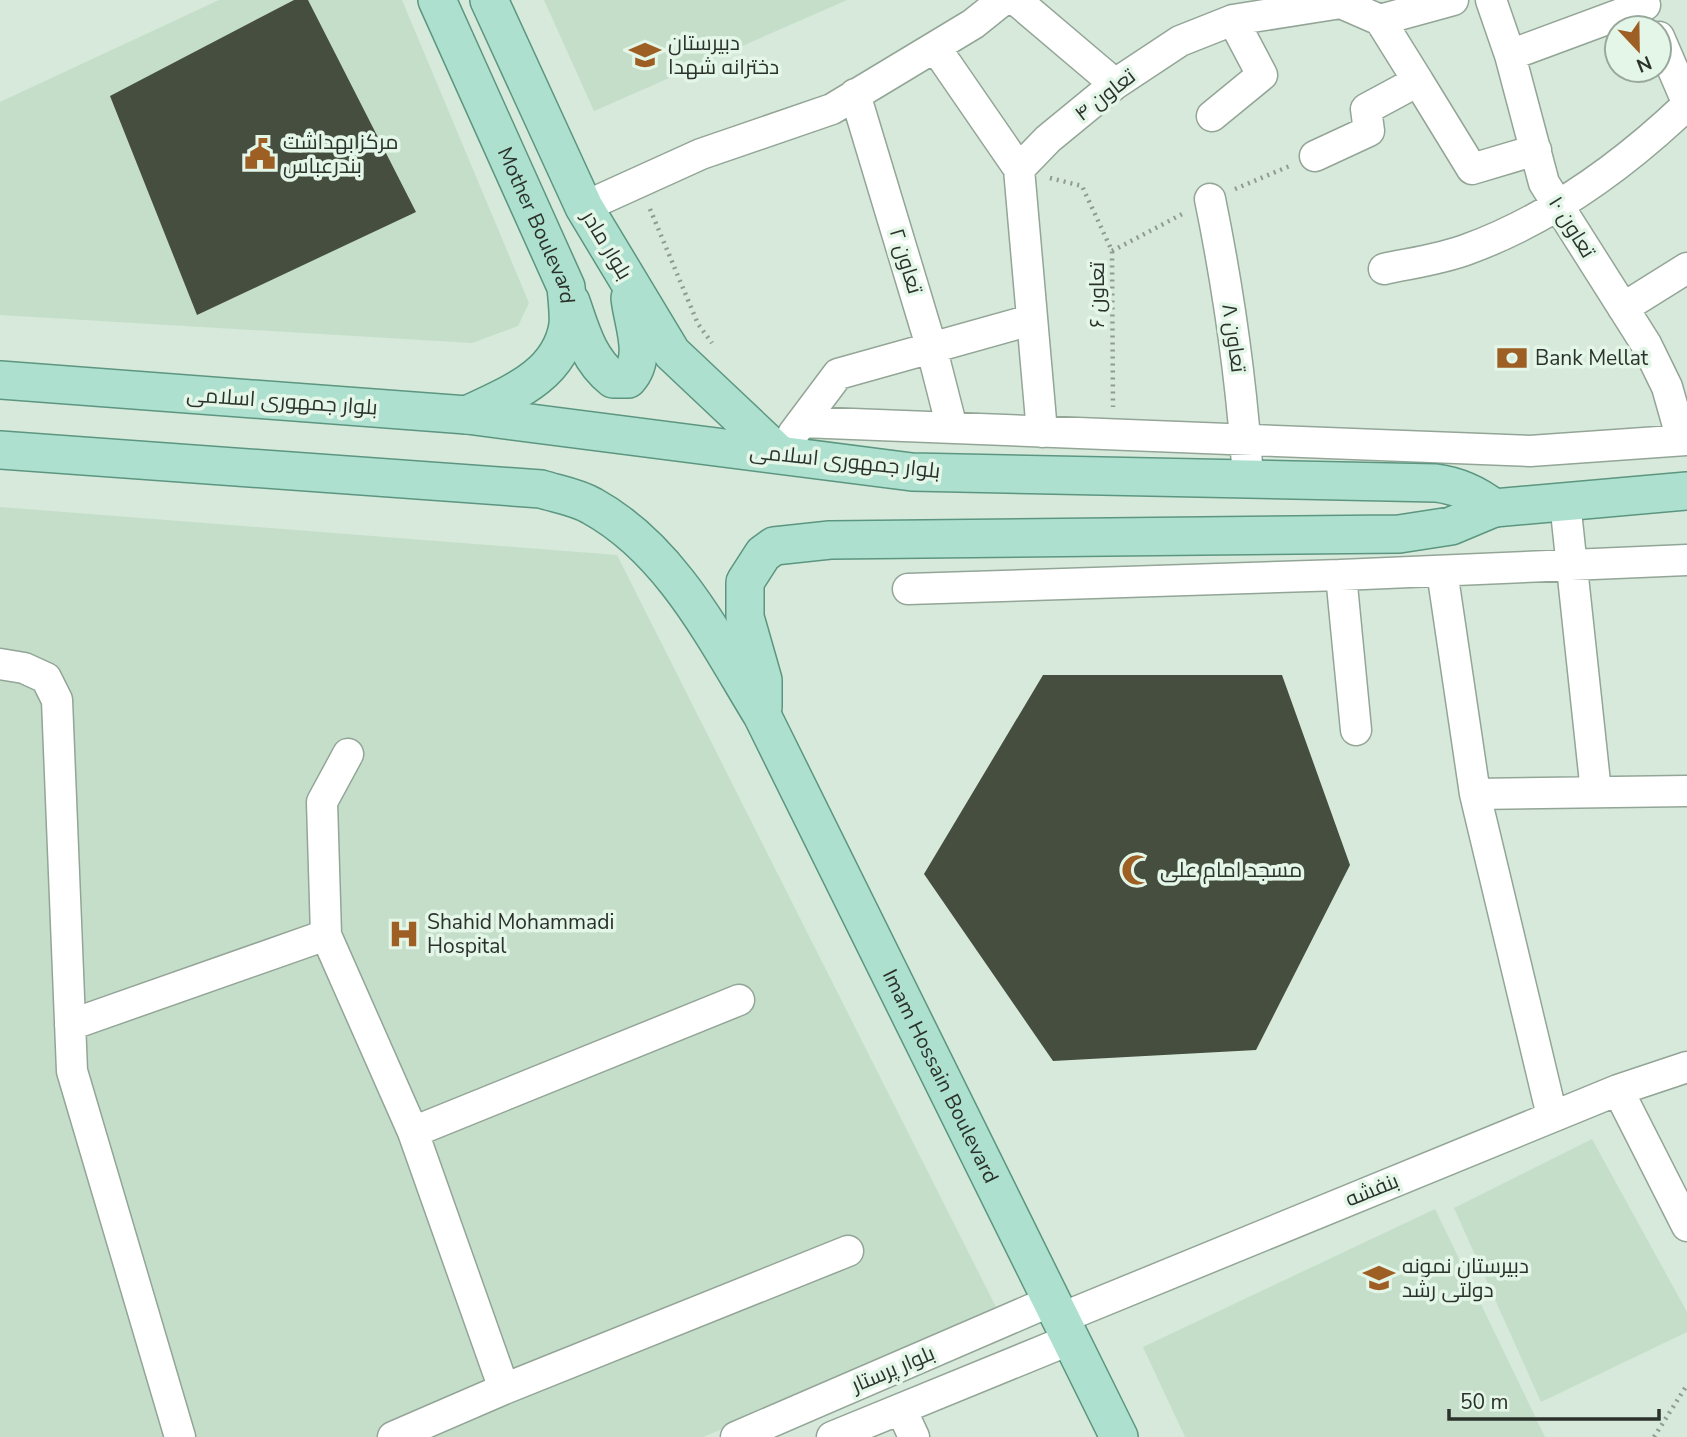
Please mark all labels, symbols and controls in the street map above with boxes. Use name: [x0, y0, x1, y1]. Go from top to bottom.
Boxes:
north arrow: [1603, 14, 1673, 84]
place label: دبیرستان دخترانه شهدا: [668, 29, 779, 81]
school or university icon: دبیرستان دخترانه شهدا: [628, 38, 662, 72]
text: N: [1633, 49, 1655, 79]
street label: تعاون ۴: [1069, 62, 1141, 128]
place label: مرکز بهداشت بندرعباس: [283, 128, 398, 180]
public building icon: مرکز بهداشت بندرعباس: [243, 137, 277, 171]
street label: Mother Boulevard: [491, 142, 581, 305]
street label: تعاون ۱۰: [1542, 191, 1602, 263]
street label: بلوار مادر: [575, 204, 639, 285]
street label: تعاون ۲: [883, 225, 929, 298]
street label: تعاون ۶: [1083, 262, 1111, 328]
street label: تعاون ۸: [1215, 302, 1253, 375]
bank icon: Bank Mellat: [1495, 341, 1529, 375]
place label: Bank Mellat: [1535, 344, 1649, 372]
street label: بلوار جمهوری اسلامی: [186, 380, 378, 422]
street label: بلوار جمهوری اسلامی: [748, 437, 942, 485]
mosque icon: مسجد امام علی: [1120, 853, 1154, 887]
place label: مسجد امام علی: [1160, 856, 1302, 884]
place label: Shahid Mohammadi Hospital: [427, 908, 614, 960]
hospital icon: Shahid Mohammadi Hospital: [387, 917, 421, 951]
street label: Imam Hossain Boulevard: [876, 964, 1005, 1188]
street label: بنفشه: [1341, 1167, 1403, 1213]
place label: دبیرستان نمونه دولتی رشد: [1402, 1252, 1529, 1304]
school or university icon: دبیرستان نمونه دولتی رشد: [1362, 1261, 1396, 1295]
street label: بلوار پرستار: [846, 1339, 939, 1399]
scale bar: [1449, 1378, 1659, 1422]
text: 50 m: [1460, 1388, 1509, 1416]

